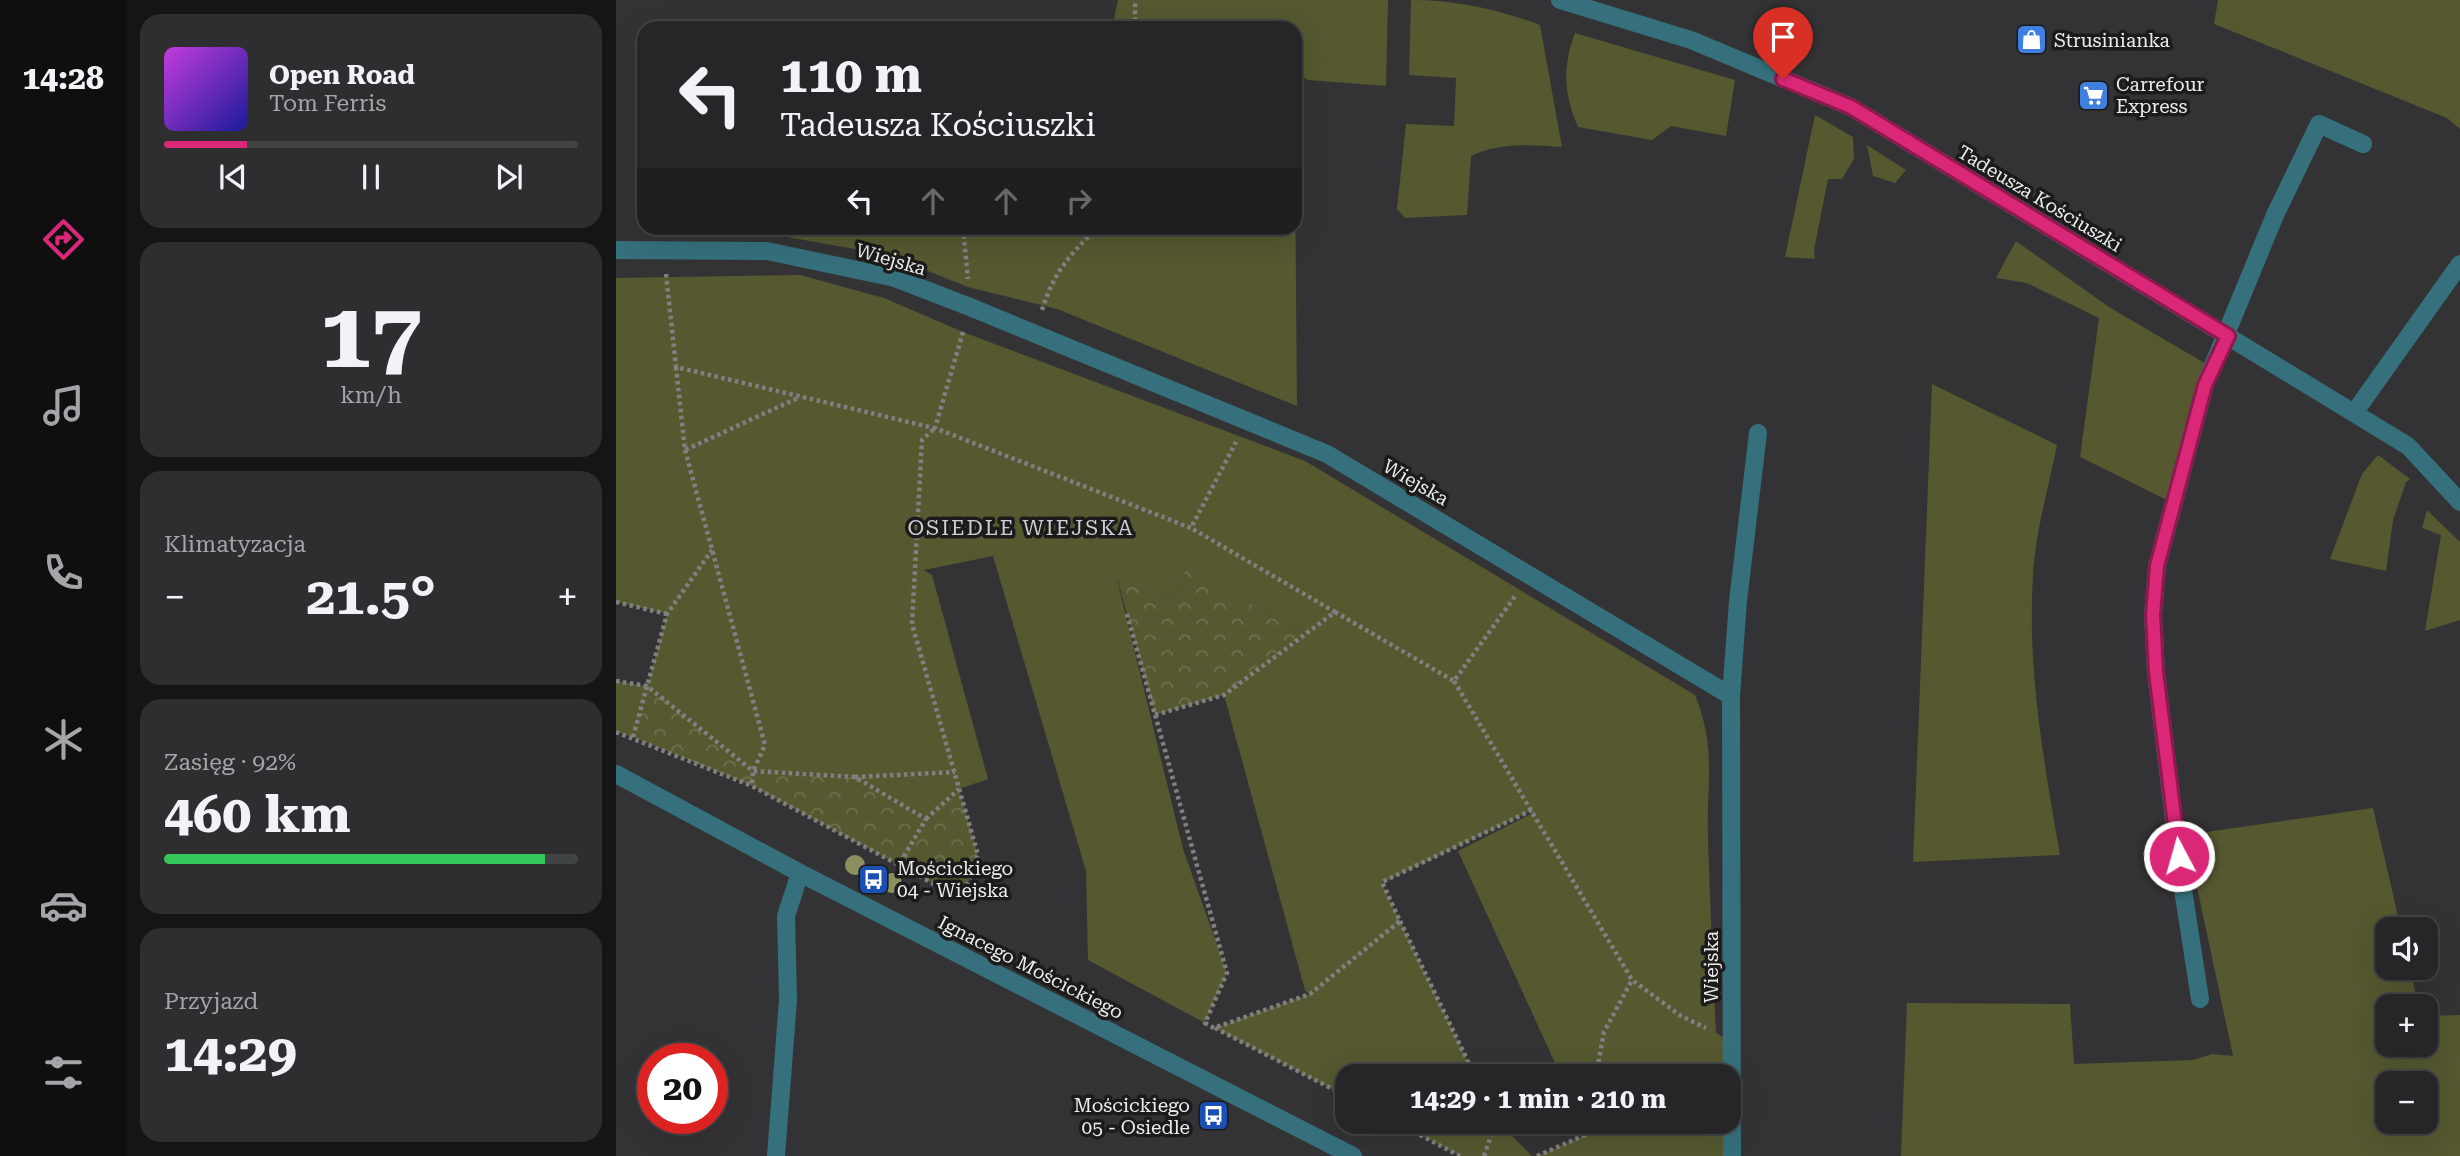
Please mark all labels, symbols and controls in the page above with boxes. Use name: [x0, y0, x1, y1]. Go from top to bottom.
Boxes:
pin: [1753, 7, 1813, 79]
icon: arrive: [1764, 18, 1802, 56]
shop icon: Strusinianka: [2014, 23, 2048, 57]
place label: Strusinianka: [2054, 29, 2171, 52]
text: 110 m: [780, 47, 922, 104]
icon: left: [665, 49, 756, 140]
text: 14:28: [22, 59, 104, 97]
text: Open Road: [269, 60, 415, 90]
place label: Carrefour Express: [2116, 73, 2205, 118]
supermarket icon: Carrefour Express: [2076, 78, 2110, 112]
text: Tom Ferris: [269, 90, 386, 117]
text: Tadeusza Kościuszki: [780, 106, 1096, 144]
street label: Tadeusza Kościuszki: [1954, 140, 2126, 257]
icon: previous: [214, 158, 252, 196]
icon: pause: [352, 158, 390, 196]
icon: next: [490, 158, 528, 196]
icon: left: [841, 182, 879, 220]
icon: ahead: [914, 182, 952, 220]
icon: ahead: [987, 182, 1025, 220]
icon: right: [1060, 182, 1098, 220]
icon: directions: [39, 215, 88, 264]
street label: Wiejska: [853, 238, 929, 281]
text: 17: [320, 283, 422, 389]
icon: music: [39, 381, 88, 430]
text: km/h: [340, 382, 402, 409]
street label: Wiejska: [1379, 454, 1453, 511]
district label: OSIEDLE WIEJSKA: [908, 516, 1134, 540]
text: Klimatyzacja: [164, 531, 306, 558]
icon: phone: [39, 548, 88, 597]
text: 21.5°: [306, 566, 436, 627]
text: −: [164, 575, 185, 619]
text: +: [557, 575, 578, 619]
icon: climate: [39, 715, 88, 764]
text: Zasięg · 92%: [164, 749, 296, 776]
text: 460 km: [164, 784, 351, 845]
position arrow: [2142, 819, 2216, 893]
place label: Mościckiego 04 - Wiejska: [897, 857, 1013, 902]
bus stop icon: Mościckiego 04 - Wiejska: [857, 862, 891, 896]
icon: car: [39, 881, 88, 930]
street label: Ignacego Mościckiego: [935, 911, 1127, 1024]
map controls: [2375, 917, 2438, 1134]
button: sound: [2375, 917, 2438, 980]
street label: Wiejska: [1700, 930, 1723, 1003]
text: Przyjazd: [164, 988, 258, 1015]
button: +: [2375, 994, 2438, 1057]
text: 14:29: [164, 1023, 297, 1084]
speed limit sign: 20: [637, 1043, 728, 1134]
icon: filters: [39, 1048, 88, 1097]
button: −: [2375, 1071, 2438, 1134]
text: 14:29 · 1 min · 210 m: [1410, 1084, 1666, 1114]
place label: Mościckiego 05 - Osiedle: [1074, 1094, 1190, 1139]
bus stop icon: Mościckiego 05 - Osiedle: [1196, 1099, 1230, 1133]

